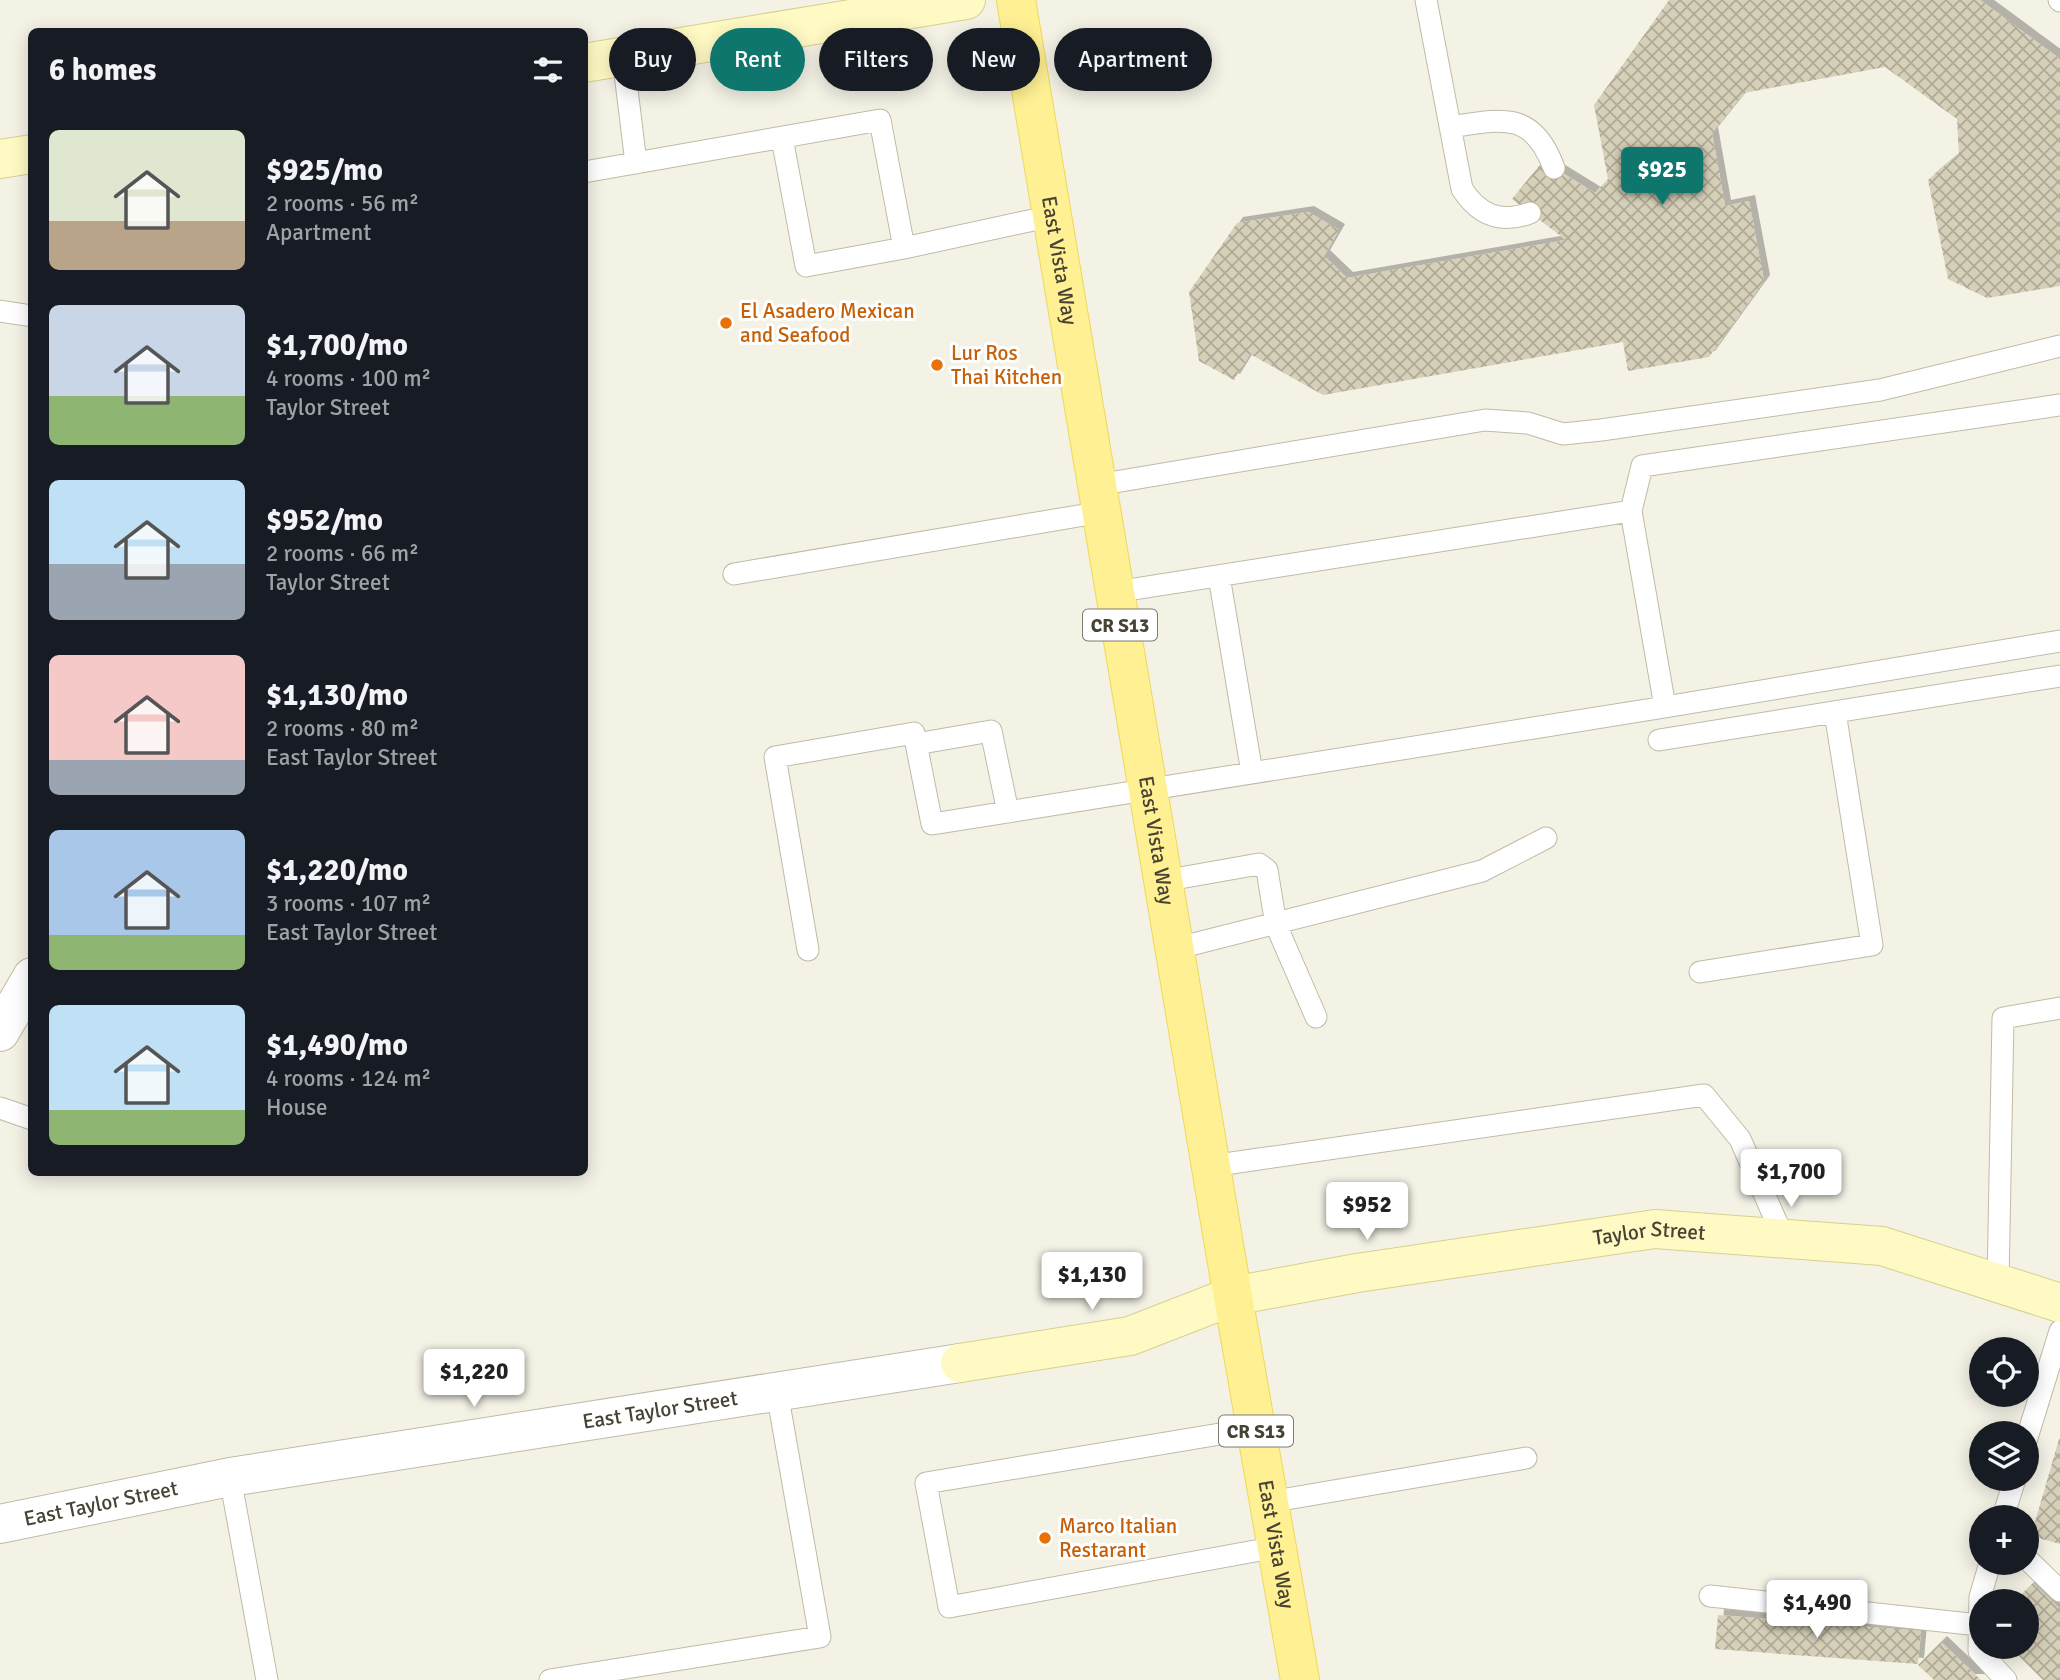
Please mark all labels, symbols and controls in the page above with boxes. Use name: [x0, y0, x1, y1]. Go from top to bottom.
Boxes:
chip: Buy: [609, 28, 696, 91]
chip: Rent: [710, 28, 805, 91]
chip: Filters: [819, 28, 933, 91]
chip: New: [947, 28, 1040, 91]
chip: Apartment: [1054, 28, 1212, 91]
icon: filters: [529, 51, 567, 89]
text: 6 homes: [49, 52, 156, 89]
pin: $925: [1621, 148, 1703, 207]
text: $925/mo: [266, 152, 383, 189]
text: $925: [1637, 155, 1687, 184]
icon: home: [105, 158, 189, 242]
text: 2 rooms · 56 m²: [266, 189, 419, 218]
street label: East Vista Way: [1036, 194, 1083, 327]
text: Apartment: [266, 218, 371, 247]
place label: El Asadero Mexican and Seafood: [740, 298, 915, 348]
marker: El Asadero Mexican and Seafood: [718, 315, 734, 331]
text: $1,700/mo: [266, 327, 408, 364]
icon: home: [105, 333, 189, 417]
place label: Lur Ros Thai Kitchen: [951, 340, 1062, 390]
marker: Lur Ros Thai Kitchen: [929, 357, 945, 373]
text: 4 rooms · 100 m²: [266, 364, 431, 393]
text: Taylor Street: [266, 393, 390, 422]
text: $952/mo: [266, 502, 383, 539]
icon: home: [105, 508, 189, 592]
text: 2 rooms · 66 m²: [266, 539, 419, 568]
text: Taylor Street: [266, 568, 390, 597]
road number: CR S13: [1083, 610, 1157, 640]
text: $1,130/mo: [266, 677, 408, 714]
icon: home: [105, 683, 189, 767]
text: 2 rooms · 80 m²: [266, 714, 419, 743]
text: East Taylor Street: [266, 743, 437, 772]
street label: East Vista Way: [1133, 774, 1180, 907]
text: $1,220/mo: [266, 852, 408, 889]
icon: home: [105, 858, 189, 942]
text: 3 rooms · 107 m²: [266, 889, 431, 918]
text: East Taylor Street: [266, 918, 437, 947]
text: $1,490/mo: [266, 1027, 408, 1064]
icon: home: [105, 1033, 189, 1117]
text: 4 rooms · 124 m²: [266, 1064, 431, 1093]
text: House: [266, 1093, 328, 1122]
pin: $1,700: [1734, 1150, 1848, 1209]
text: $1,700: [1757, 1157, 1825, 1186]
pin: $952: [1326, 1182, 1408, 1242]
text: $952: [1342, 1190, 1392, 1219]
street label: Taylor Street: [1591, 1216, 1706, 1251]
pin: $1,130: [1035, 1252, 1149, 1312]
text: $1,130: [1058, 1260, 1126, 1289]
map controls: [1969, 1337, 2039, 1659]
button: locate: [1969, 1337, 2039, 1407]
pin: $1,220: [417, 1350, 531, 1409]
text: $1,220: [440, 1357, 508, 1386]
street label: East Taylor Street: [581, 1385, 739, 1435]
road number: CR S13: [1219, 1415, 1293, 1446]
button: layers: [1969, 1421, 2039, 1491]
street label: East Taylor Street: [22, 1475, 180, 1532]
street label: East Vista Way: [1252, 1478, 1300, 1611]
button: +: [1969, 1505, 2039, 1575]
place label: Marco Italian Restarant: [1059, 1513, 1177, 1563]
marker: Marco Italian Restarant: [1037, 1530, 1053, 1546]
pin: $1,490: [1760, 1580, 1874, 1640]
text: $1,490: [1783, 1588, 1851, 1617]
button: −: [1969, 1589, 2039, 1659]

